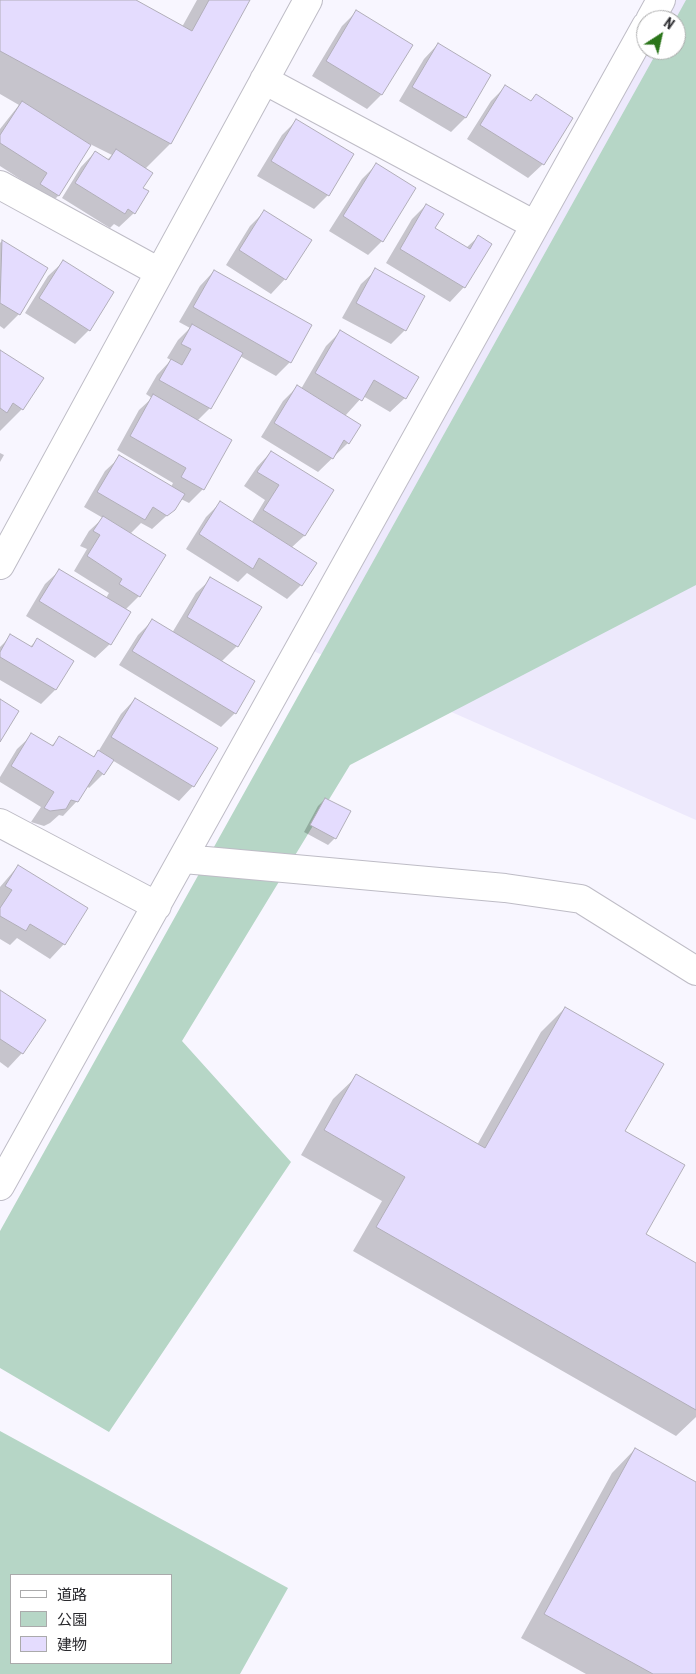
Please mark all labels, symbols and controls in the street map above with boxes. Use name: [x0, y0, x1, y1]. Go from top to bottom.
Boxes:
north arrow: [636, 10, 686, 60]
text: N: [661, 15, 677, 33]
legend: [10, 1574, 172, 1664]
text: 道路: [57, 1586, 87, 1604]
text: 公園: [57, 1611, 87, 1629]
text: 建物: [57, 1636, 87, 1654]

